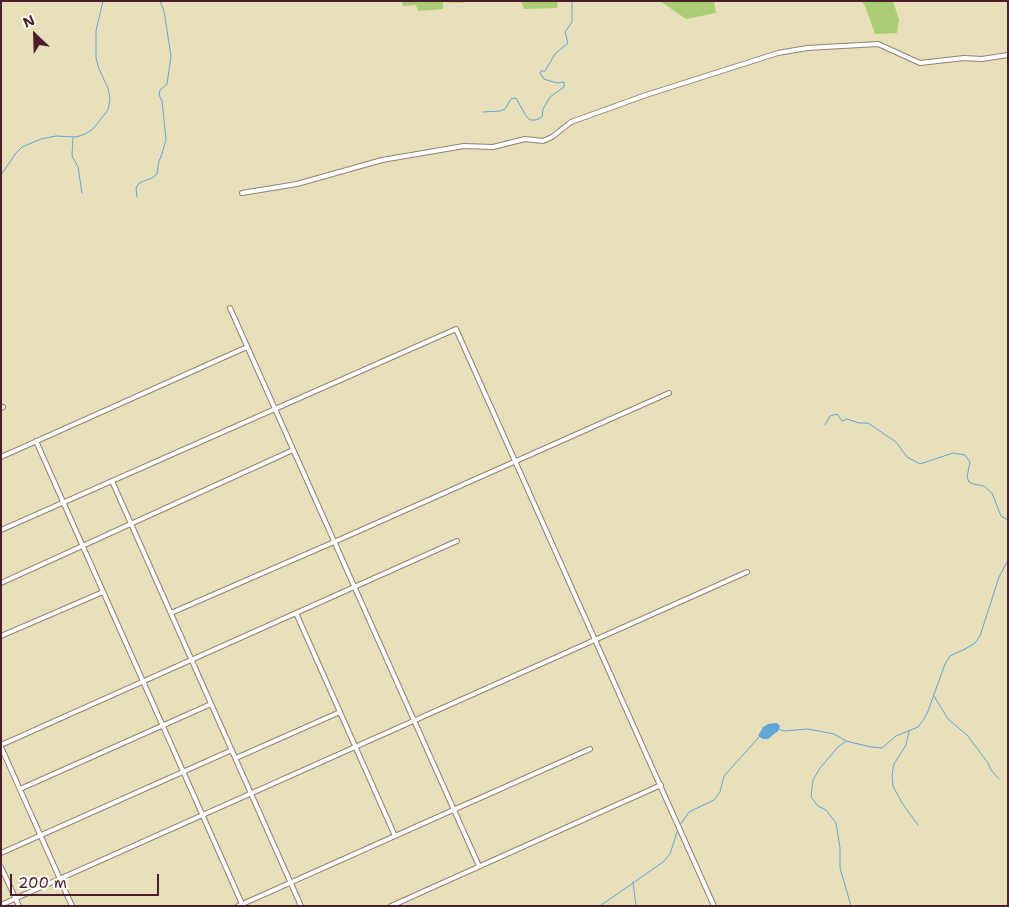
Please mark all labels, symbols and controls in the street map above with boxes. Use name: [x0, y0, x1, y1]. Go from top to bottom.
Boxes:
north arrow: [10, 10, 60, 60]
text: N: [20, 11, 38, 32]
scale bar: [12, 864, 161, 896]
text: 200 m: [18, 873, 67, 893]

